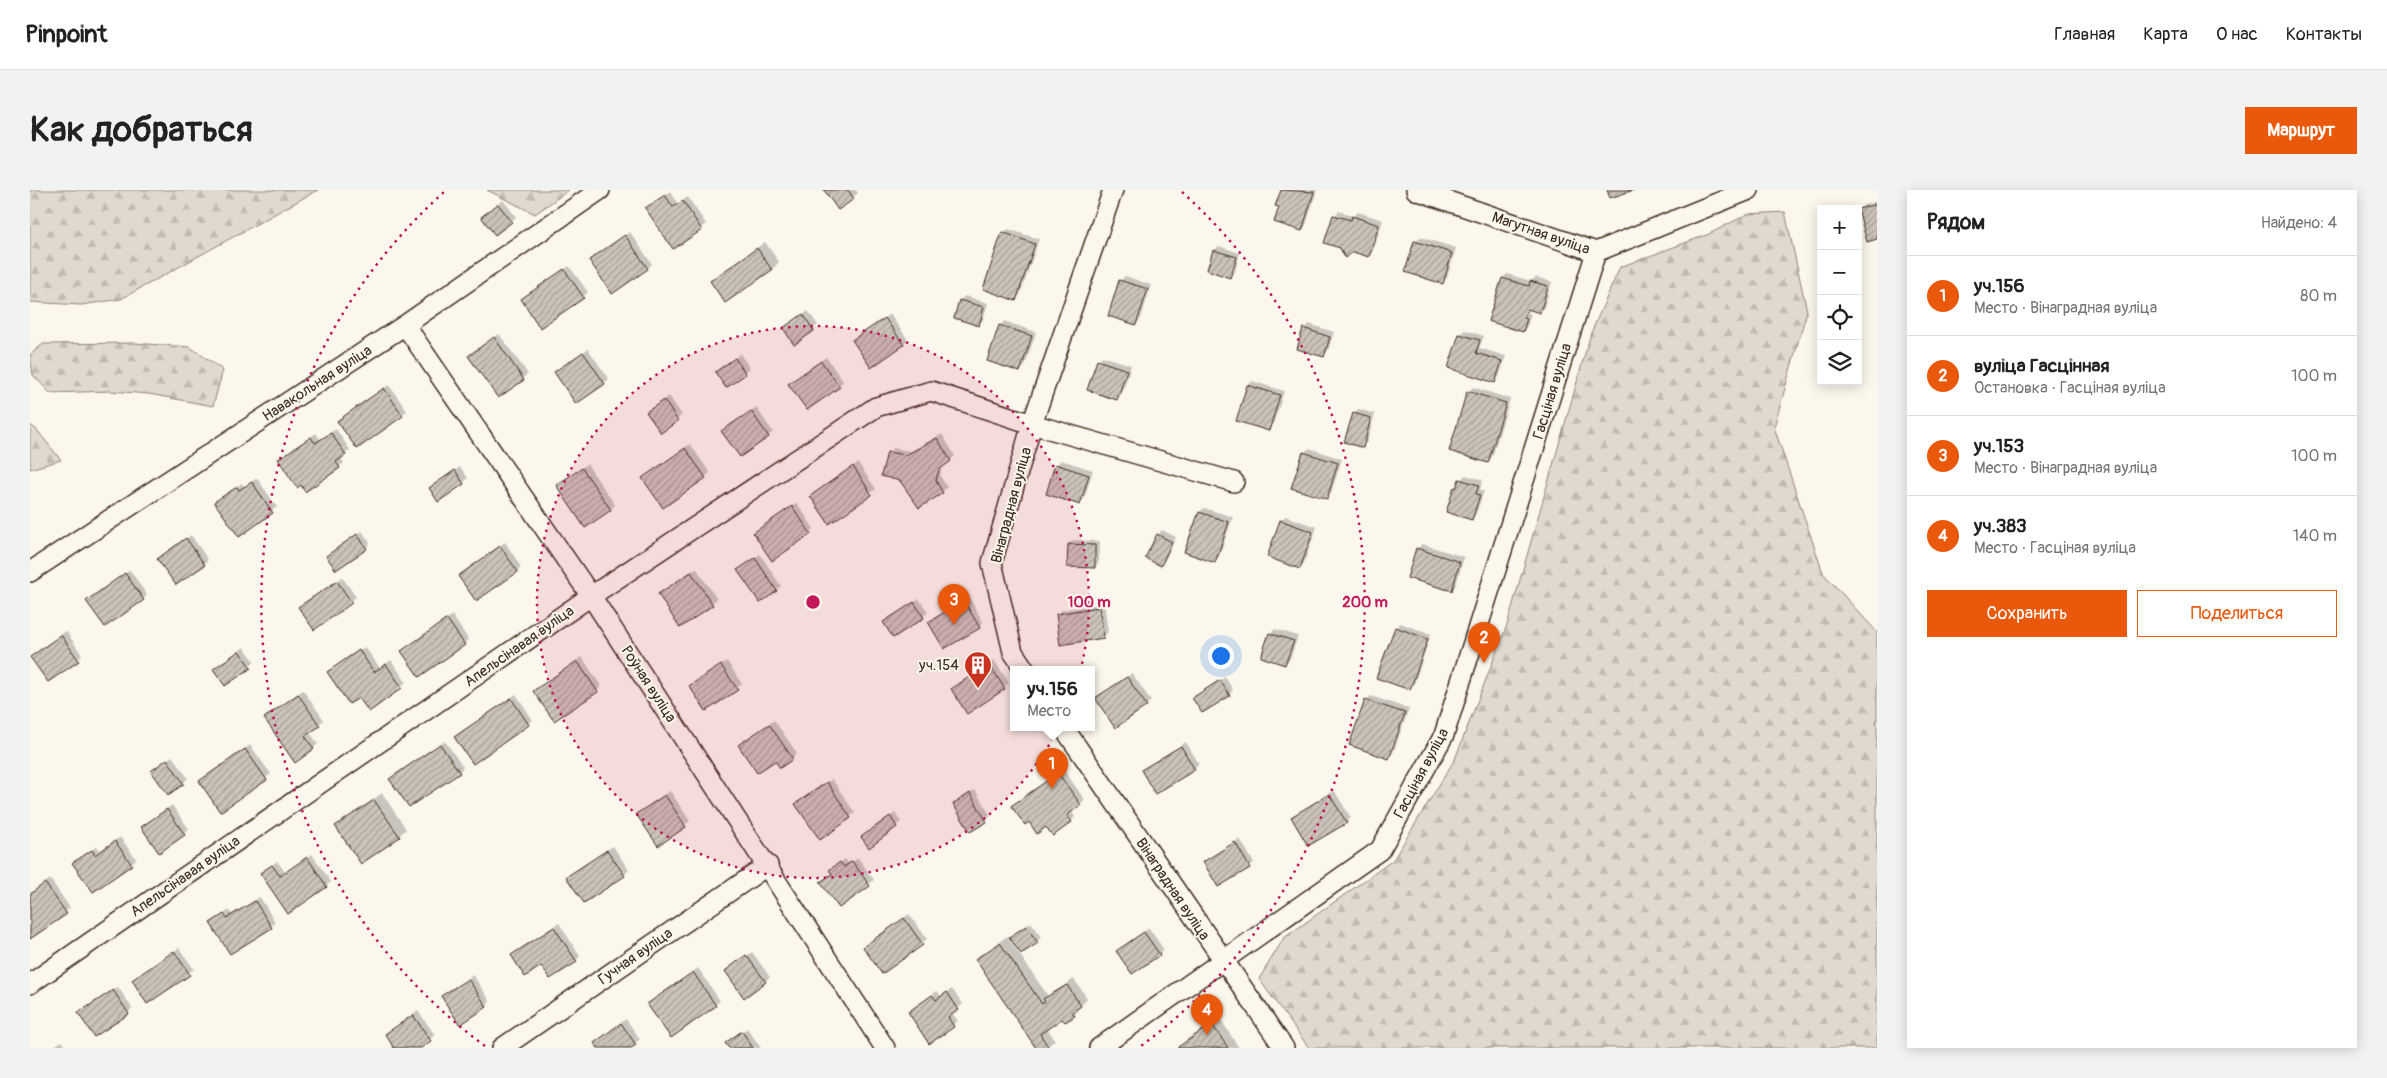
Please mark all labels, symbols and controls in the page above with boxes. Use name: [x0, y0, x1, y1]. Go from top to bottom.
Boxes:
text: Pinpoint: [25, 20, 107, 49]
text: Главная: [2054, 23, 2115, 46]
text: Карта: [2143, 23, 2188, 46]
text: О нас: [2216, 23, 2258, 46]
text: Контакты: [2286, 23, 2362, 46]
button: Маршрут: [2245, 107, 2357, 154]
text: Как добраться: [30, 108, 253, 152]
map controls: [1817, 205, 1862, 385]
button: +: [1817, 205, 1862, 250]
street label: Магутная вуліца: [1489, 208, 1592, 259]
text: Рядом: [1927, 209, 1985, 236]
text: Найдено: 4: [2261, 213, 2337, 233]
button: −: [1817, 250, 1862, 295]
text: уч.156: [1974, 274, 2025, 298]
text: 1: [1940, 286, 1946, 306]
text: 80 m: [2300, 286, 2337, 306]
button: locate: [1817, 295, 1862, 340]
text: Место · Вінаградная вуліца: [1974, 298, 2157, 318]
button: layers: [1817, 340, 1862, 385]
street label: Навакольная вуліца: [259, 341, 376, 426]
street label: Гасціная вуліца: [1529, 341, 1576, 441]
text: вуліца Гасцінная: [1974, 354, 2109, 378]
text: 2: [1939, 366, 1947, 386]
text: 100 m: [2291, 366, 2337, 386]
text: Остановка · Гасціная вуліца: [1974, 378, 2166, 398]
text: уч.153: [1974, 434, 2024, 458]
street label: Вінаградная вуліца: [987, 445, 1036, 565]
text: 3: [1939, 446, 1947, 466]
text: 100 m: [2291, 446, 2337, 466]
text: Место · Вінаградная вуліца: [1974, 458, 2157, 478]
text: уч.383: [1974, 514, 2027, 538]
text: 4: [1938, 526, 1948, 546]
text: 140 m: [2293, 526, 2337, 546]
text: Место · Гасціная вуліца: [1974, 538, 2136, 558]
pin: 3: [938, 584, 970, 625]
button: Сохранить: [1927, 590, 2127, 637]
button: Поделиться: [2137, 590, 2337, 637]
centre of rings: [804, 593, 822, 611]
text: 100 m: [1068, 593, 1110, 612]
text: 200 m: [1342, 593, 1388, 612]
street label: Апельсінавая вуліца: [461, 601, 578, 691]
pin: 2: [1468, 622, 1500, 663]
street label: Роўная вуліца: [617, 642, 680, 726]
your location: [1208, 643, 1234, 669]
building icon: уч.154: [963, 650, 993, 689]
place label: уч.154: [918, 656, 959, 675]
popup: [1010, 666, 1095, 731]
text: уч.156: [1027, 677, 1078, 701]
text: Место: [1027, 701, 1071, 721]
street label: Гасціная вуліца: [1390, 725, 1453, 822]
pin: 1: [1036, 748, 1068, 789]
street label: Апельсінавая вуліца: [127, 831, 244, 921]
street label: Вінаградная вуліца: [1131, 835, 1214, 944]
street label: Гучная вуліца: [594, 924, 676, 989]
pin: 4: [1191, 994, 1223, 1035]

